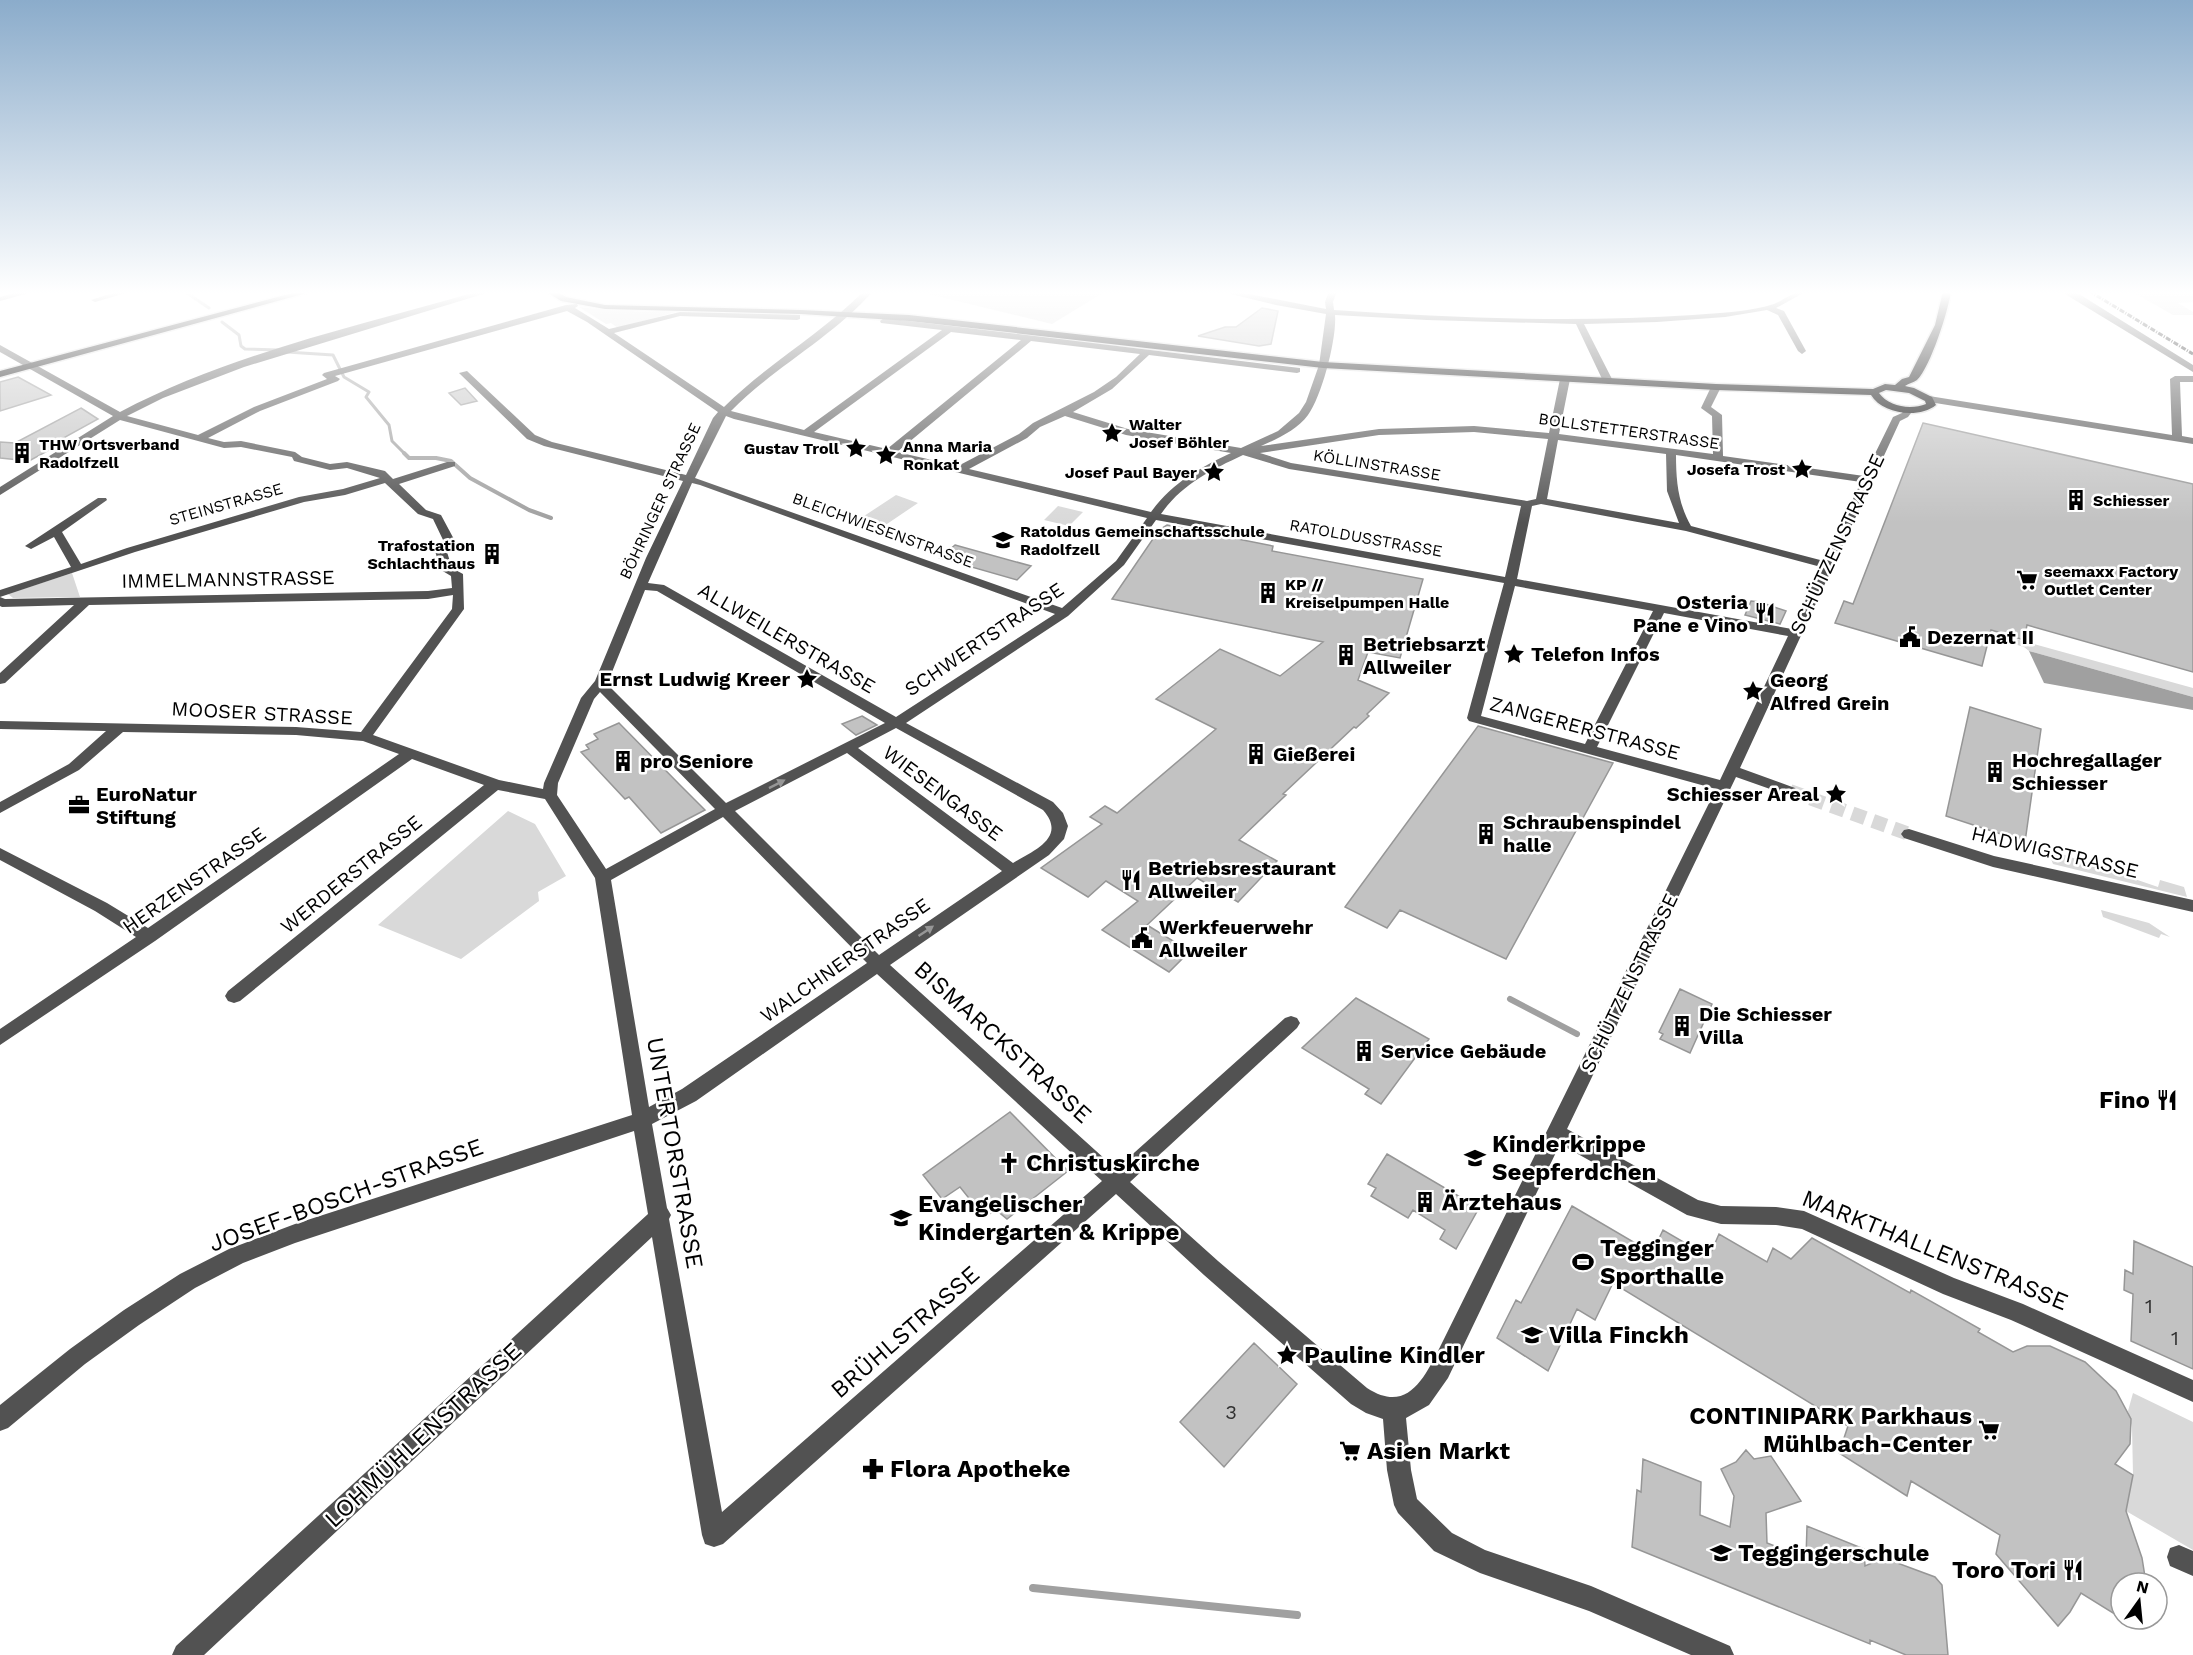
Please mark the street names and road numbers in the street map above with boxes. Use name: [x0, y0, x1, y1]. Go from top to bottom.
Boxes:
street label: BOLLSTETTERSTRASSE: [1537, 409, 1721, 453]
street label: BÖHRINGER STRASSE: [615, 420, 705, 582]
street label: KÖLLINSTRASSE: [1312, 446, 1442, 484]
street label: SCHÜTZENSTRASSE: [1785, 450, 1889, 638]
street label: STEINSTRASSE: [167, 479, 285, 529]
street label: BLEICHWIESENSTRASSE: [790, 488, 976, 572]
street label: RATOLDUSSTRASSE: [1288, 515, 1444, 561]
street label: IMMELMANNSTRASSE: [121, 565, 335, 593]
street label: ALLWEILERSTRASSE: [694, 577, 880, 699]
street label: SCHWERTSTRASSE: [900, 577, 1068, 701]
street label: ZANGERERSTRASSE: [1487, 691, 1683, 765]
street label: MOOSER STRASSE: [171, 696, 353, 730]
street label: WIESENGASSE: [878, 740, 1008, 846]
street label: WERDERSTRASSE: [276, 810, 426, 938]
street label: HERZENSTRASSE: [118, 821, 270, 939]
street label: HADWIGSTRASSE: [1969, 821, 2141, 883]
street label: SCHÜTZENSTRASSE: [1575, 889, 1683, 1077]
street label: WALCHNERSTRASSE: [756, 892, 934, 1028]
street label: BISMARCKSTRASSE: [909, 955, 1097, 1129]
street label: UNTERTORSTRASSE: [641, 1035, 709, 1271]
street label: JOSEF-BOSCH-STRASSE: [205, 1132, 487, 1258]
street label: MARKTHALLENSTRASSE: [1798, 1184, 2072, 1316]
street label: BRÜHLSTRASSE: [825, 1260, 985, 1404]
street label: LOHMÜHLENSTRASSE: [319, 1337, 527, 1533]

